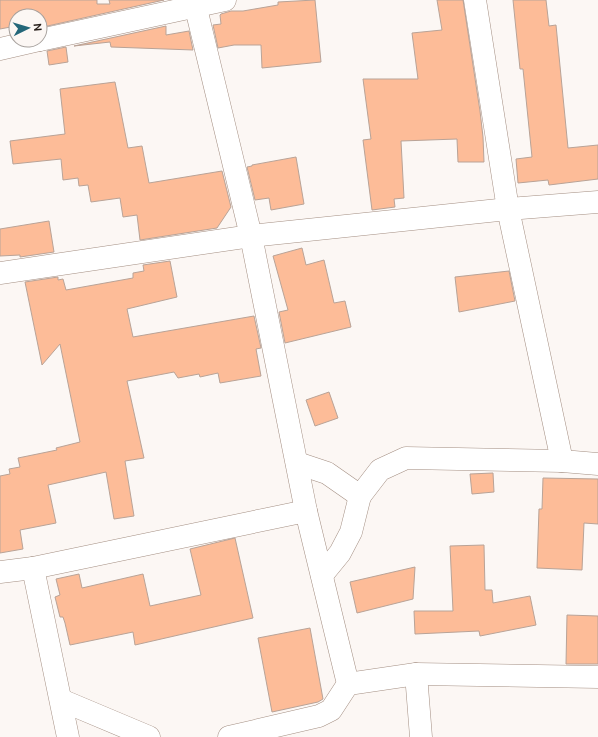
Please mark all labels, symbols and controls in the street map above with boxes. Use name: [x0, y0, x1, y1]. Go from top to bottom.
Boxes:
north arrow: [8, 8, 48, 48]
text: N: [32, 23, 44, 32]

